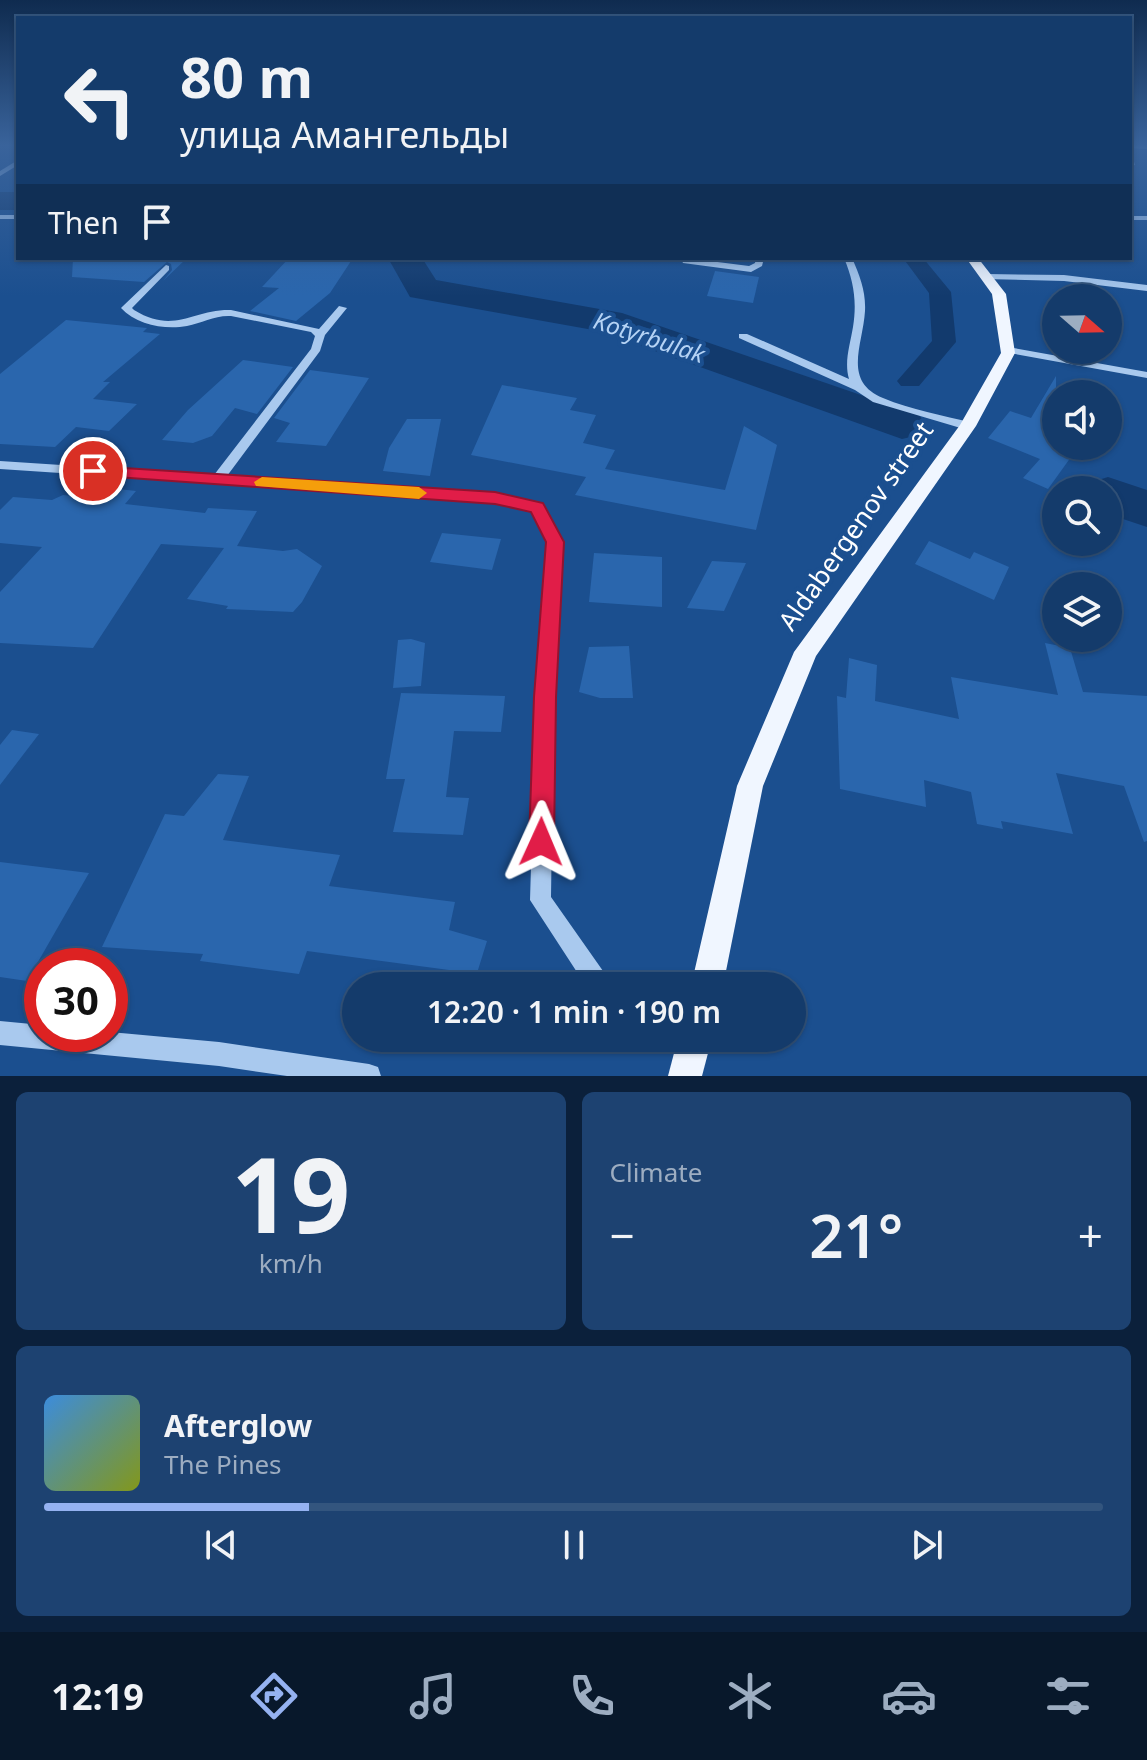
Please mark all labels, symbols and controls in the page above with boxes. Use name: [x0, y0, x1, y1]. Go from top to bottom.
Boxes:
text: 80 m: [180, 38, 313, 114]
icon: left: [48, 48, 152, 152]
text: улица Амангельды: [180, 110, 509, 159]
icon: arrive: [135, 200, 179, 244]
text: Then: [48, 202, 119, 243]
north arrow: [1042, 284, 1122, 364]
map controls: [1042, 284, 1122, 652]
water label: Kotyrbulak: [590, 303, 710, 370]
button: sound: [1042, 380, 1122, 460]
street label: Aldabergenov street: [769, 414, 941, 637]
pin: [59, 437, 127, 505]
icon: arrive: [71, 449, 115, 493]
button: search: [1042, 476, 1122, 556]
button: layers: [1042, 572, 1122, 652]
position arrow: [499, 800, 583, 884]
speed limit sign: 30: [24, 948, 128, 1052]
text: 12:20 · 1 min · 190 m: [427, 991, 721, 1032]
text: 19: [231, 1122, 350, 1263]
text: Climate: [610, 1154, 702, 1190]
text: 21°: [809, 1194, 903, 1276]
text: −: [610, 1205, 635, 1265]
text: +: [1078, 1205, 1103, 1265]
text: km/h: [259, 1245, 323, 1281]
text: Afterglow: [164, 1405, 312, 1446]
text: The Pines: [164, 1446, 282, 1482]
icon: previous: [199, 1523, 243, 1567]
icon: pause: [552, 1523, 596, 1567]
icon: next: [905, 1523, 949, 1567]
icon: directions: [246, 1668, 302, 1724]
icon: music: [405, 1668, 461, 1724]
icon: phone: [564, 1668, 620, 1724]
icon: climate: [722, 1668, 778, 1724]
icon: car: [881, 1668, 937, 1724]
icon: filters: [1040, 1668, 1096, 1724]
text: 12:19: [51, 1672, 144, 1721]

